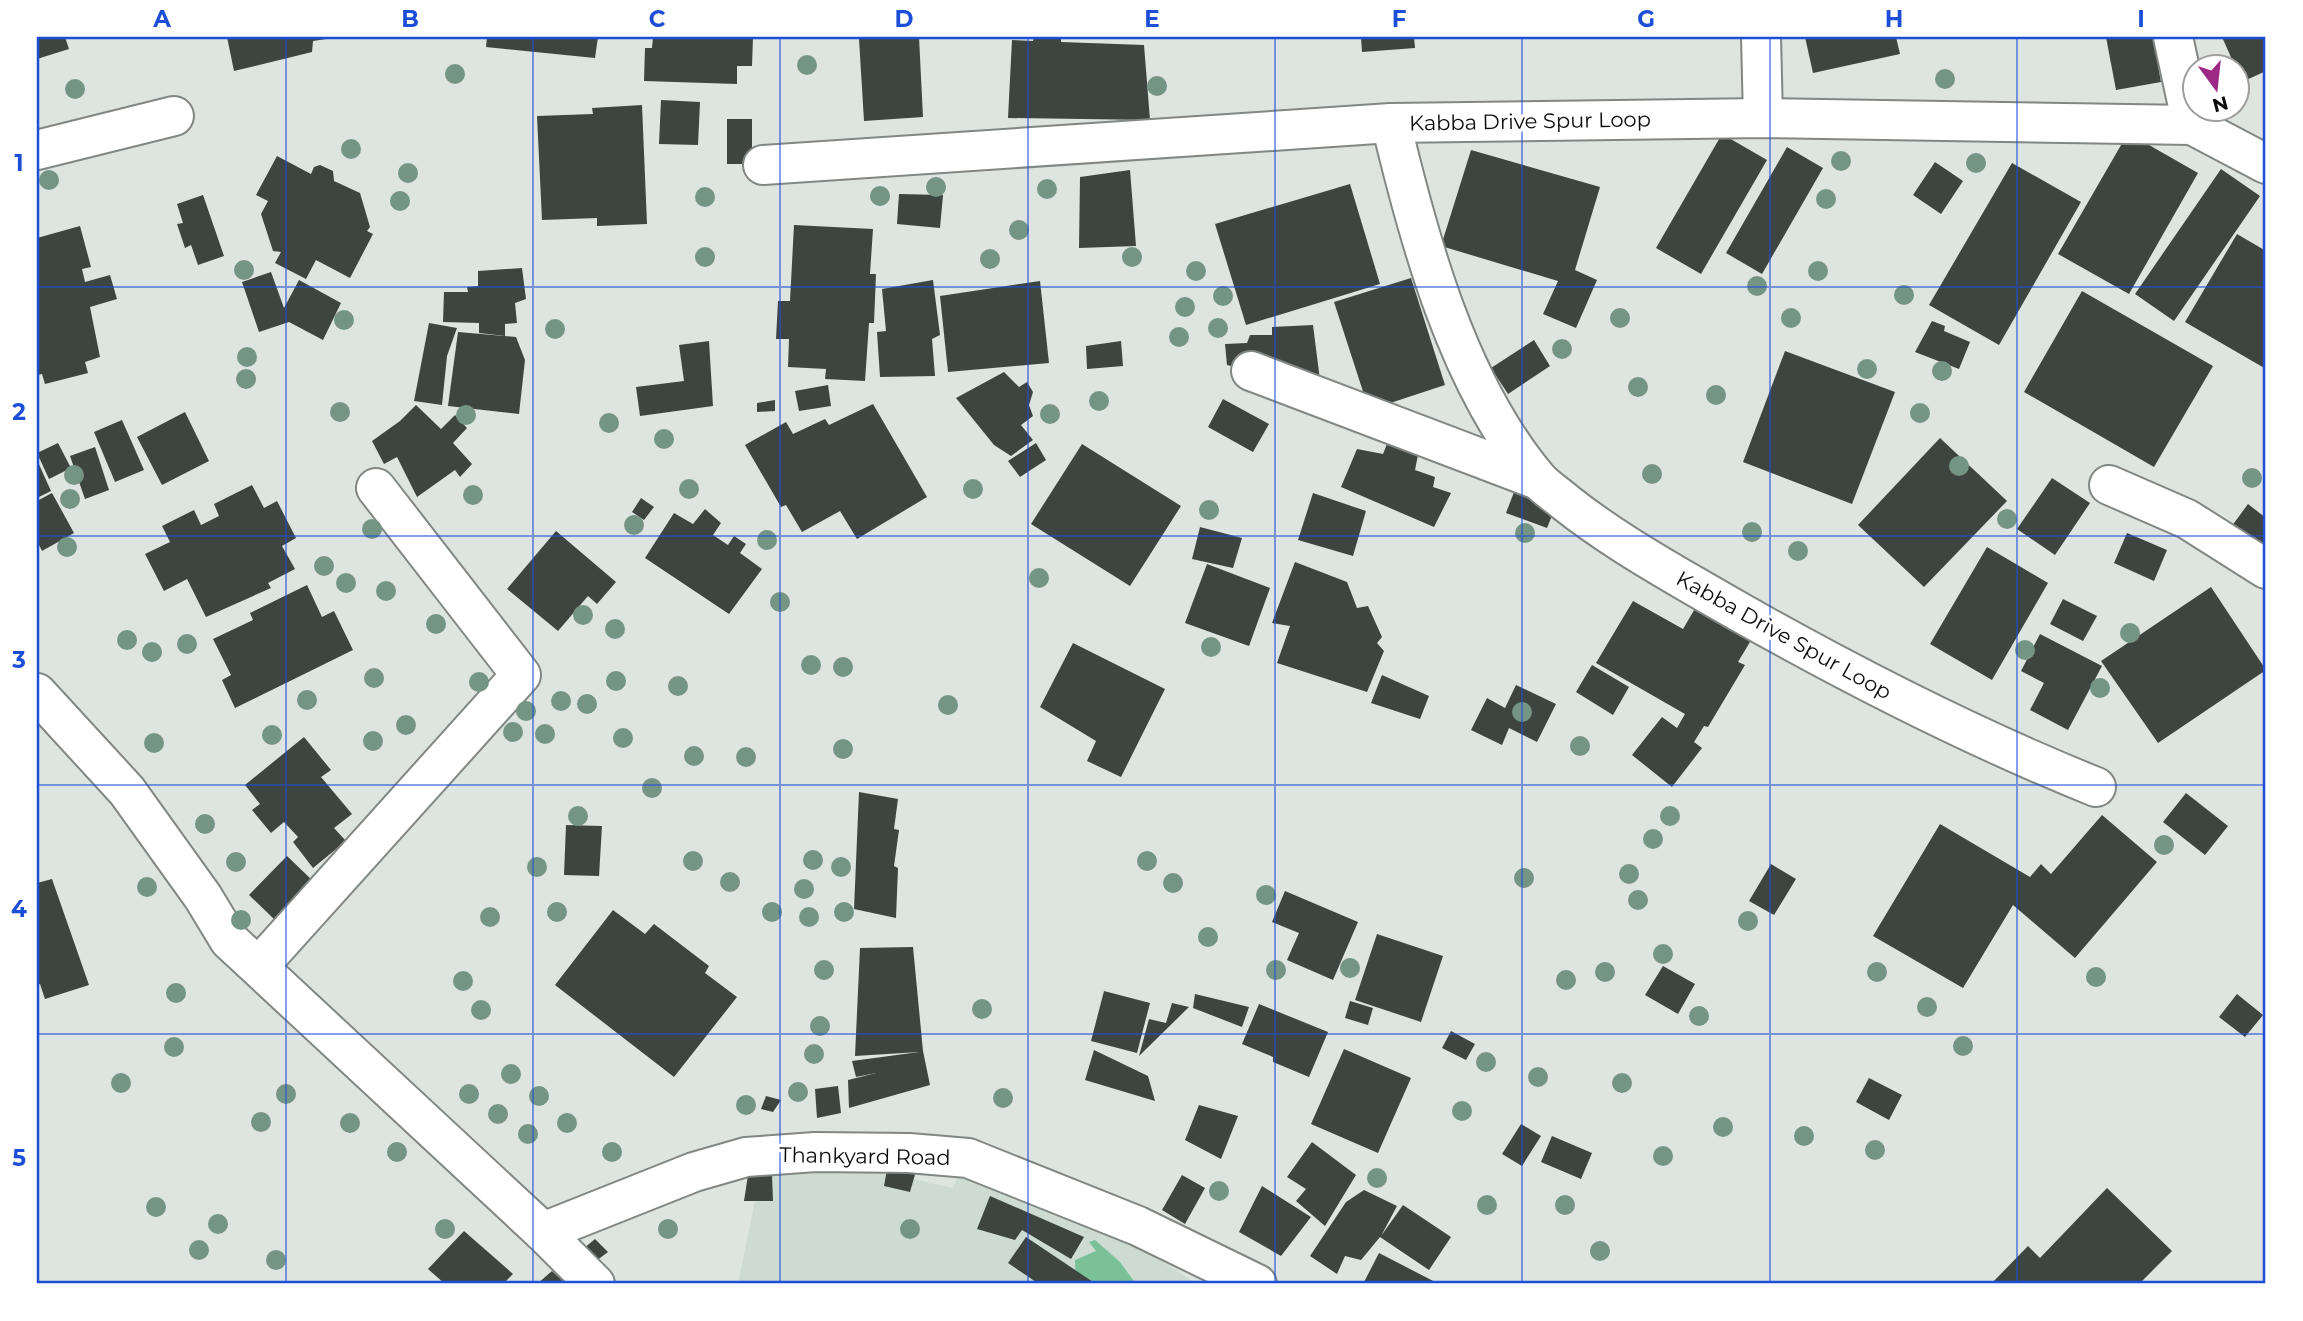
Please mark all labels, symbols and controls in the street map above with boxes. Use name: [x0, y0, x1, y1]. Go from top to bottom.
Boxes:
text: A: [152, 5, 171, 33]
text: B: [401, 5, 419, 33]
text: C: [649, 5, 666, 33]
text: D: [895, 5, 914, 33]
text: E: [1144, 5, 1160, 33]
text: F: [1392, 5, 1407, 33]
text: G: [1637, 5, 1655, 33]
text: H: [1885, 5, 1903, 33]
text: I: [2137, 5, 2145, 33]
north arrow: [2180, 52, 2250, 122]
text: N: [2210, 91, 2231, 117]
street label: Kabba Drive Spur Loop: [1409, 106, 1651, 136]
text: 1: [14, 149, 24, 177]
text: 2: [12, 398, 26, 426]
street label: Kabba Drive Spur Loop: [1672, 565, 1896, 705]
text: 3: [11, 646, 26, 674]
text: 4: [11, 895, 27, 923]
street label: Thankyard Road: [779, 1142, 951, 1170]
text: 5: [12, 1144, 26, 1172]

